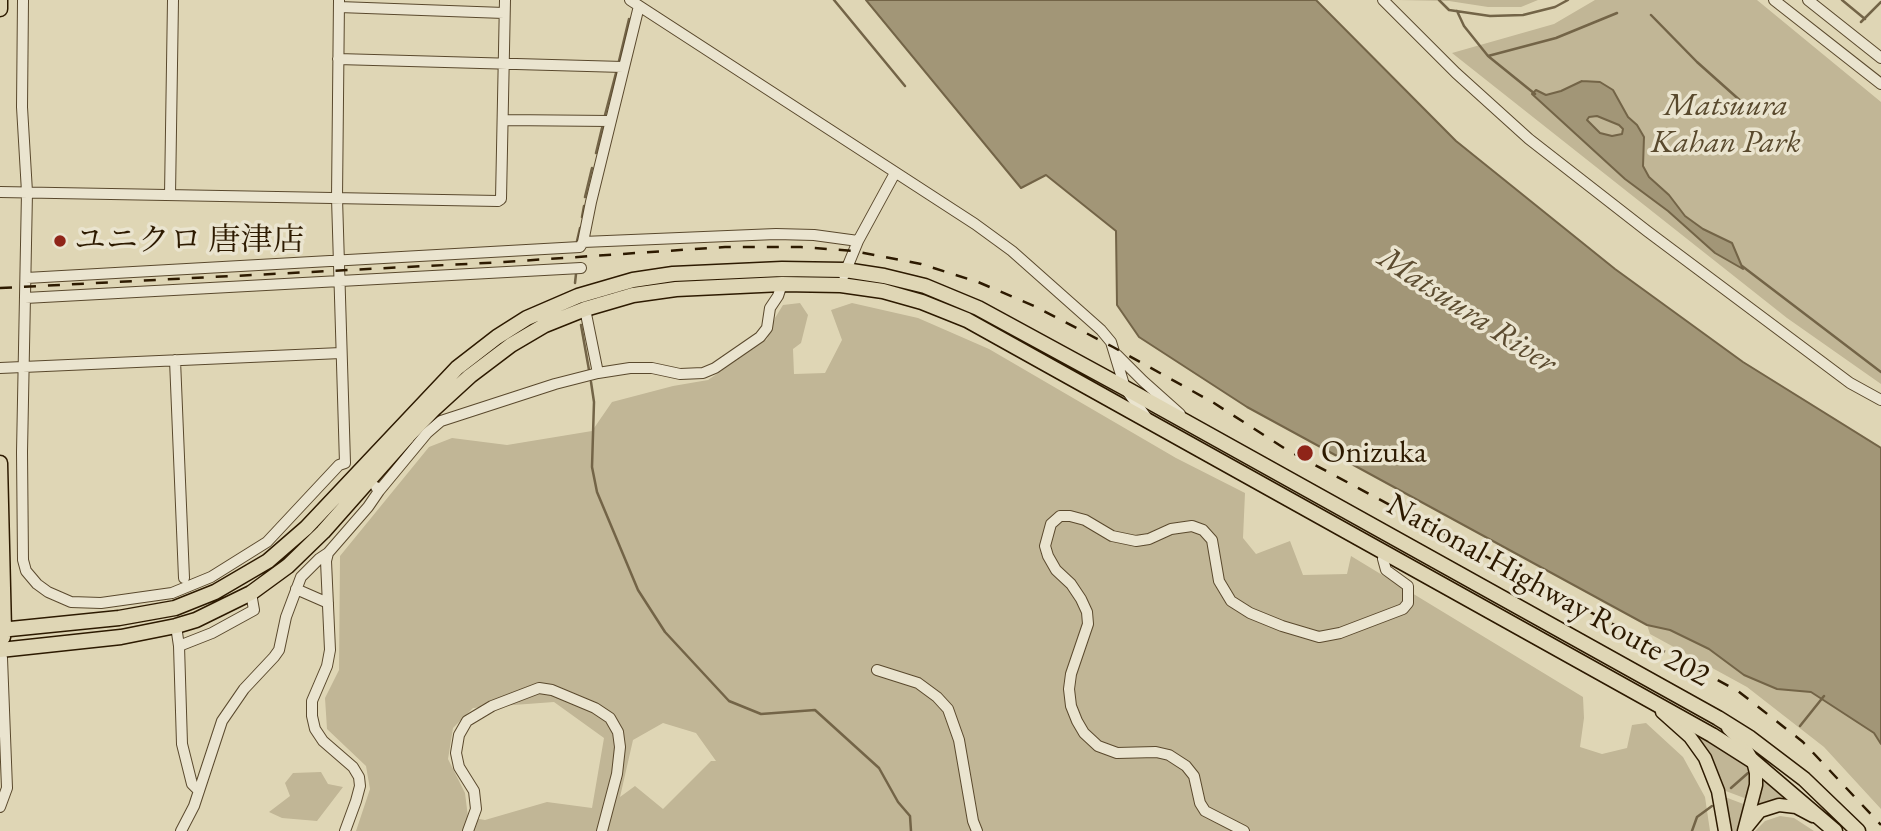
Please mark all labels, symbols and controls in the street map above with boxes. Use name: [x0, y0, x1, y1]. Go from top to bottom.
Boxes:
park label: Matsuura Kahan Park: [1651, 87, 1801, 162]
place label: ユニクロ 唐津店: [74, 222, 304, 260]
marker: ユニクロ 唐津店: [52, 233, 68, 249]
water label: Matsuura River: [1371, 239, 1563, 383]
place label: Onizuka: [1321, 434, 1427, 472]
marker: Onizuka: [1295, 443, 1315, 463]
street label: National Highway Route 202: [1380, 486, 1716, 696]

